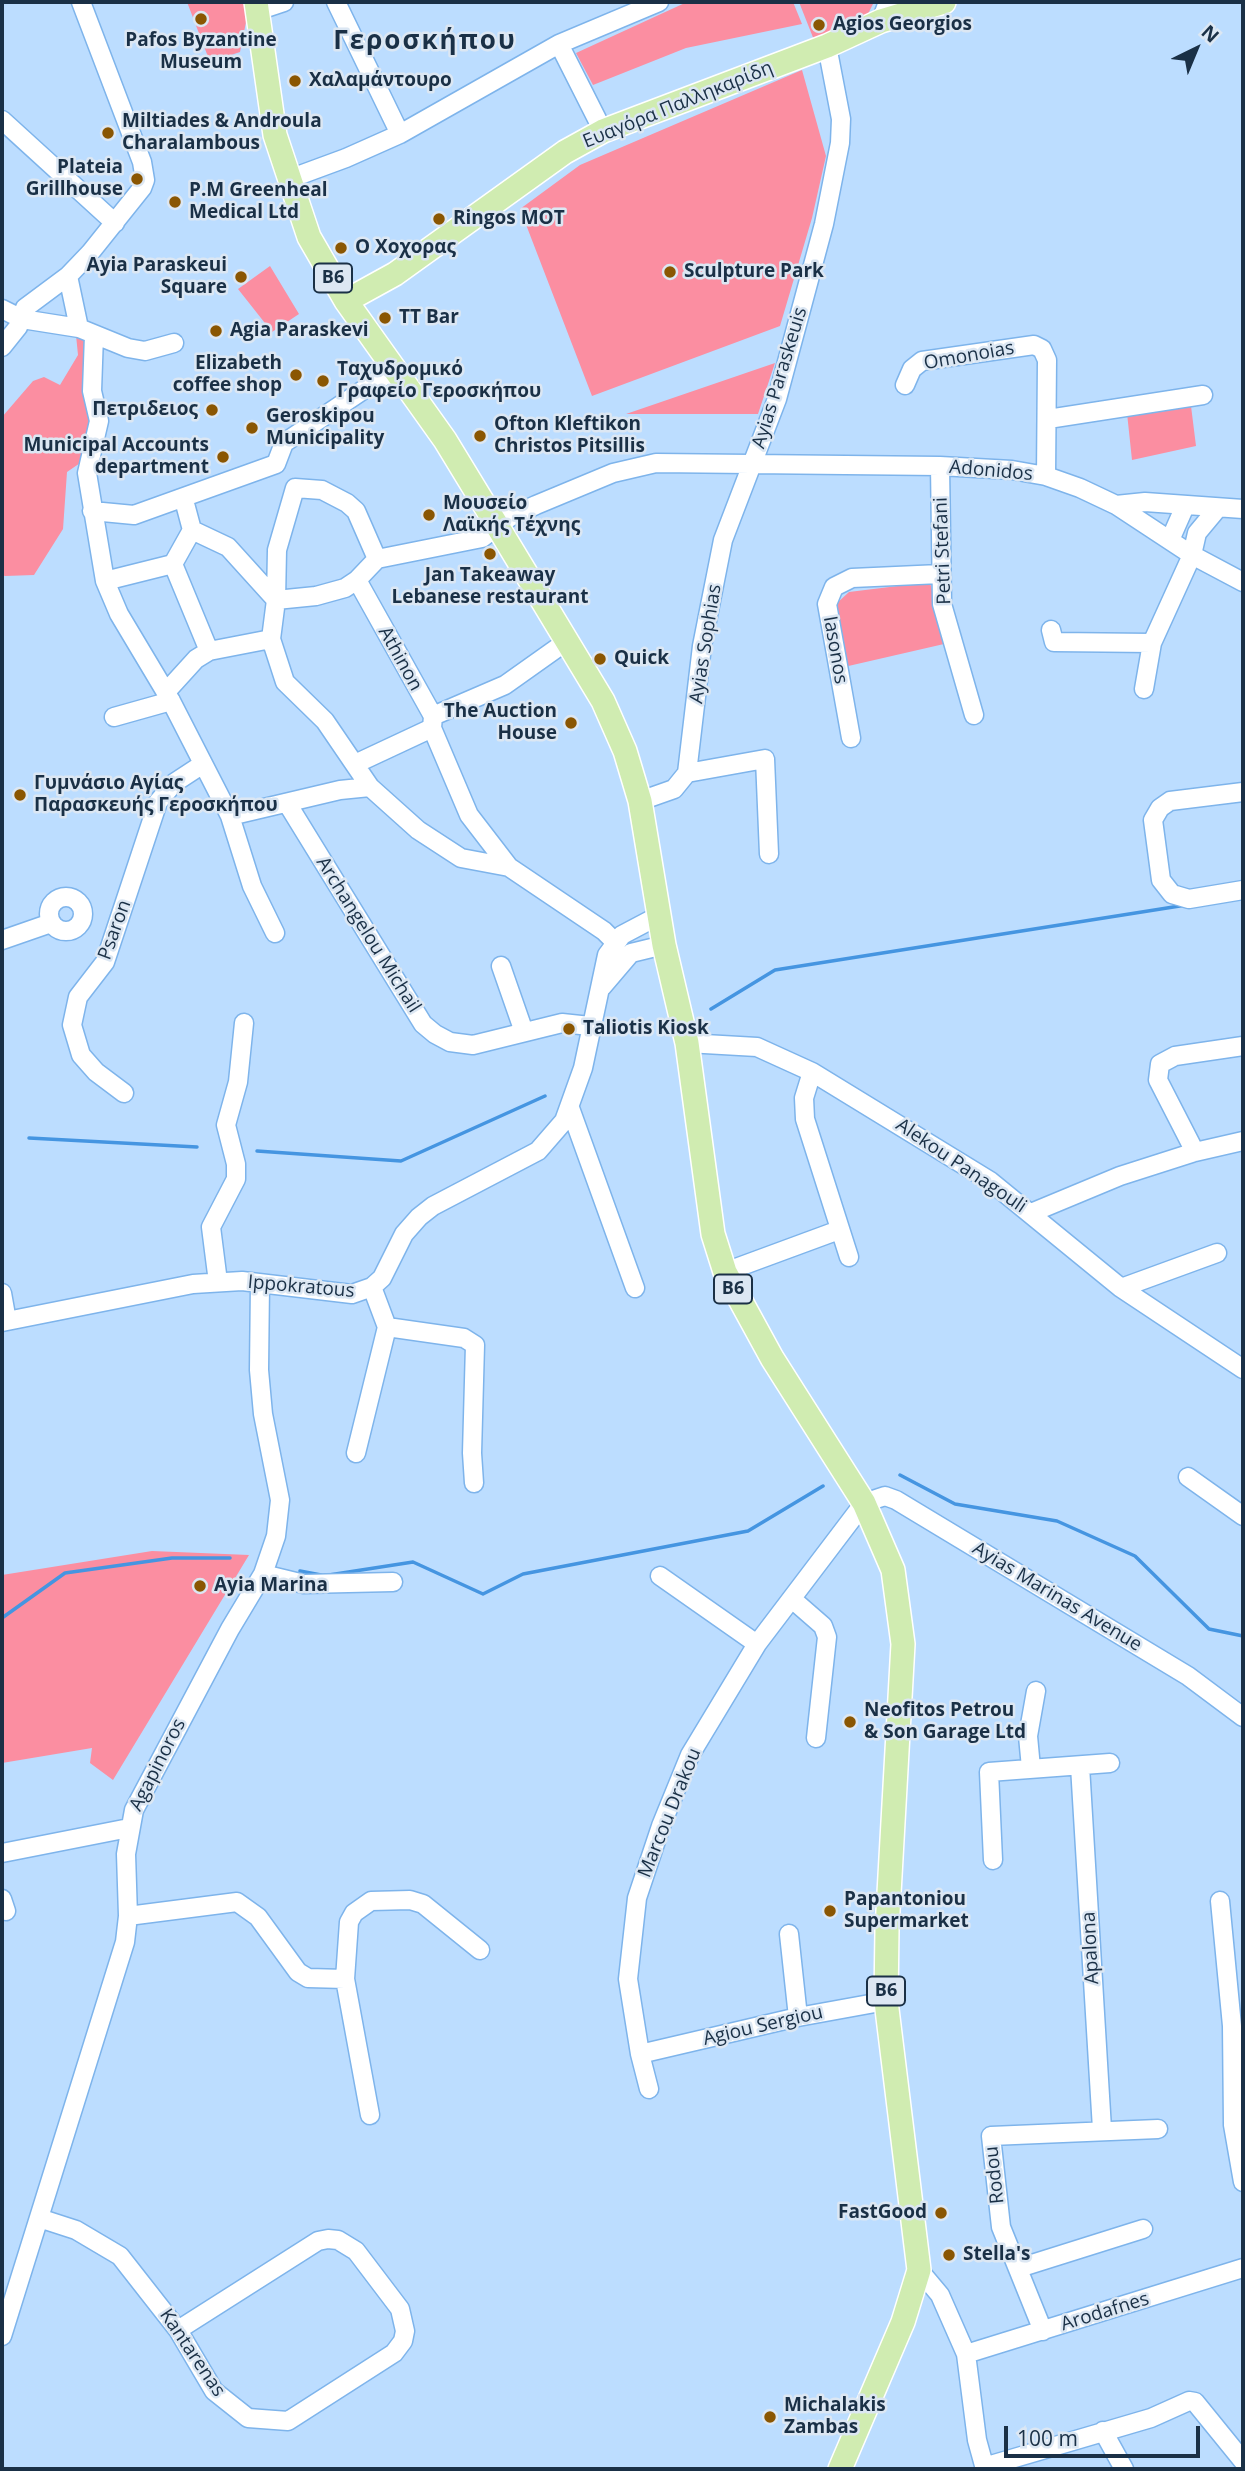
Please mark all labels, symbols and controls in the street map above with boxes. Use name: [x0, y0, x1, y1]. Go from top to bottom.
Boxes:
marker: Pafos Byzantine Museum: [193, 11, 209, 27]
place label: Agios Georgios: [833, 14, 972, 36]
north arrow: [1161, 14, 1231, 84]
marker: Agios Georgios: [811, 17, 827, 33]
text: N: [1196, 19, 1225, 48]
district label: Γεροσκήπου: [335, 26, 515, 58]
place label: Pafos Byzantine Museum: [125, 30, 277, 74]
street label: Ευαγόρα Παλληκαρίδη: [580, 56, 776, 154]
place label: Χαλαμάντουρο: [309, 70, 452, 92]
marker: Χαλαμάντουρο: [287, 73, 303, 89]
place label: Miltiades & Androula Charalambous: [122, 111, 322, 155]
marker: Miltiades & Androula Charalambous: [100, 125, 116, 141]
place label: Plateia Grillhouse: [26, 157, 123, 201]
marker: Plateia Grillhouse: [129, 171, 145, 187]
place label: P.M Greenheal Medical Ltd: [189, 180, 328, 224]
marker: P.M Greenheal Medical Ltd: [167, 194, 183, 210]
place label: Ringos MOT: [453, 208, 565, 230]
marker: Ringos MOT: [431, 211, 447, 227]
place label: Ο Χοχορας: [355, 237, 456, 259]
marker: Ο Χοχορας: [333, 240, 349, 256]
place label: Ayia Paraskeui Square: [87, 255, 227, 299]
place label: Sculpture Park: [684, 261, 824, 283]
road number: B6: [314, 264, 352, 292]
marker: Sculpture Park: [662, 264, 678, 280]
marker: Ayia Paraskeui Square: [233, 269, 249, 285]
street label: Ayias Paraskeuis: [748, 305, 812, 451]
place label: TT Bar: [399, 307, 459, 329]
marker: TT Bar: [377, 310, 393, 326]
place label: Agia Paraskevi: [230, 320, 369, 342]
marker: Agia Paraskevi: [208, 323, 224, 339]
street label: Omonoias: [922, 337, 1016, 375]
place label: Elizabeth coffee shop: [173, 353, 282, 397]
place label: Ταχυδρομικό Γραφείο Γεροσκήπου: [337, 359, 541, 403]
marker: Elizabeth coffee shop: [288, 367, 304, 383]
marker: Ταχυδρομικό Γραφείο Γεροσκήπου: [315, 373, 331, 389]
place label: Πετριδειος: [92, 399, 198, 421]
marker: Πετριδειος: [204, 402, 220, 418]
place label: Geroskipou Municipality: [266, 406, 384, 450]
place label: Ofton Kleftikon Christos Pitsillis: [494, 414, 645, 458]
marker: Geroskipou Municipality: [244, 420, 260, 436]
marker: Ofton Kleftikon Christos Pitsillis: [472, 428, 488, 444]
place label: Municipal Accounts department: [23, 435, 209, 479]
marker: Municipal Accounts department: [215, 449, 231, 465]
street label: Adonidos: [948, 456, 1034, 486]
place label: Μουσείο Λαϊκής Τέχνης: [443, 493, 580, 537]
street label: Petri Stefani: [930, 497, 956, 605]
marker: Μουσείο Λαϊκής Τέχνης: [421, 507, 437, 523]
marker: Jan Takeaway Lebanese restaurant: [482, 546, 498, 562]
place label: Jan Takeaway Lebanese restaurant: [391, 565, 589, 609]
street label: Ayias Sophias: [685, 583, 727, 705]
street label: Iasonos: [818, 614, 852, 686]
street label: Athinon: [373, 623, 427, 695]
place label: Quick: [614, 648, 669, 670]
marker: Quick: [592, 651, 608, 667]
place label: The Auction House: [444, 701, 557, 745]
marker: The Auction House: [563, 715, 579, 731]
place label: Γυμνάσιο Αγίας Παρασκευής Γεροσκήπου: [34, 773, 278, 817]
marker: Γυμνάσιο Αγίας Παρασκευής Γεροσκήπου: [12, 787, 28, 803]
street label: Archangelou Michail: [311, 853, 425, 1017]
street label: Psaron: [94, 897, 136, 963]
place label: Taliotis Kiosk: [583, 1018, 709, 1040]
marker: Taliotis Kiosk: [561, 1021, 577, 1037]
street label: Alekou Panagouli: [891, 1114, 1031, 1218]
street label: Ippokratous: [247, 1271, 355, 1303]
road number: B6: [714, 1274, 752, 1304]
street label: Ayias Marinas Avenue: [968, 1537, 1146, 1657]
place label: Ayia Marina: [214, 1575, 328, 1597]
marker: Ayia Marina: [192, 1578, 208, 1594]
place label: Neofitos Petrou & Son Garage Ltd: [864, 1700, 1026, 1744]
marker: Neofitos Petrou & Son Garage Ltd: [842, 1714, 858, 1730]
street label: Agapinoros: [125, 1715, 191, 1815]
street label: Marcou Drakou: [634, 1745, 706, 1881]
place label: Papantoniou Supermarket: [844, 1889, 969, 1933]
marker: Papantoniou Supermarket: [822, 1903, 838, 1919]
street label: Apalona: [1078, 1911, 1104, 1985]
road number: B6: [867, 1977, 905, 2006]
street label: Agiou Sergiou: [701, 2001, 825, 2051]
street label: Rodou: [981, 2145, 1009, 2205]
place label: FastGood: [838, 2202, 927, 2224]
marker: FastGood: [933, 2205, 949, 2221]
place label: Stella's: [963, 2244, 1031, 2266]
marker: Stella's: [941, 2247, 957, 2263]
street label: Arodafnes: [1058, 2288, 1152, 2336]
street label: Kantarenas: [154, 2305, 230, 2401]
place label: Michalakis Zambas: [784, 2395, 886, 2439]
marker: Michalakis Zambas: [762, 2409, 778, 2425]
scale bar: [1007, 2412, 1203, 2456]
text: 100 m: [1017, 2424, 1078, 2452]

